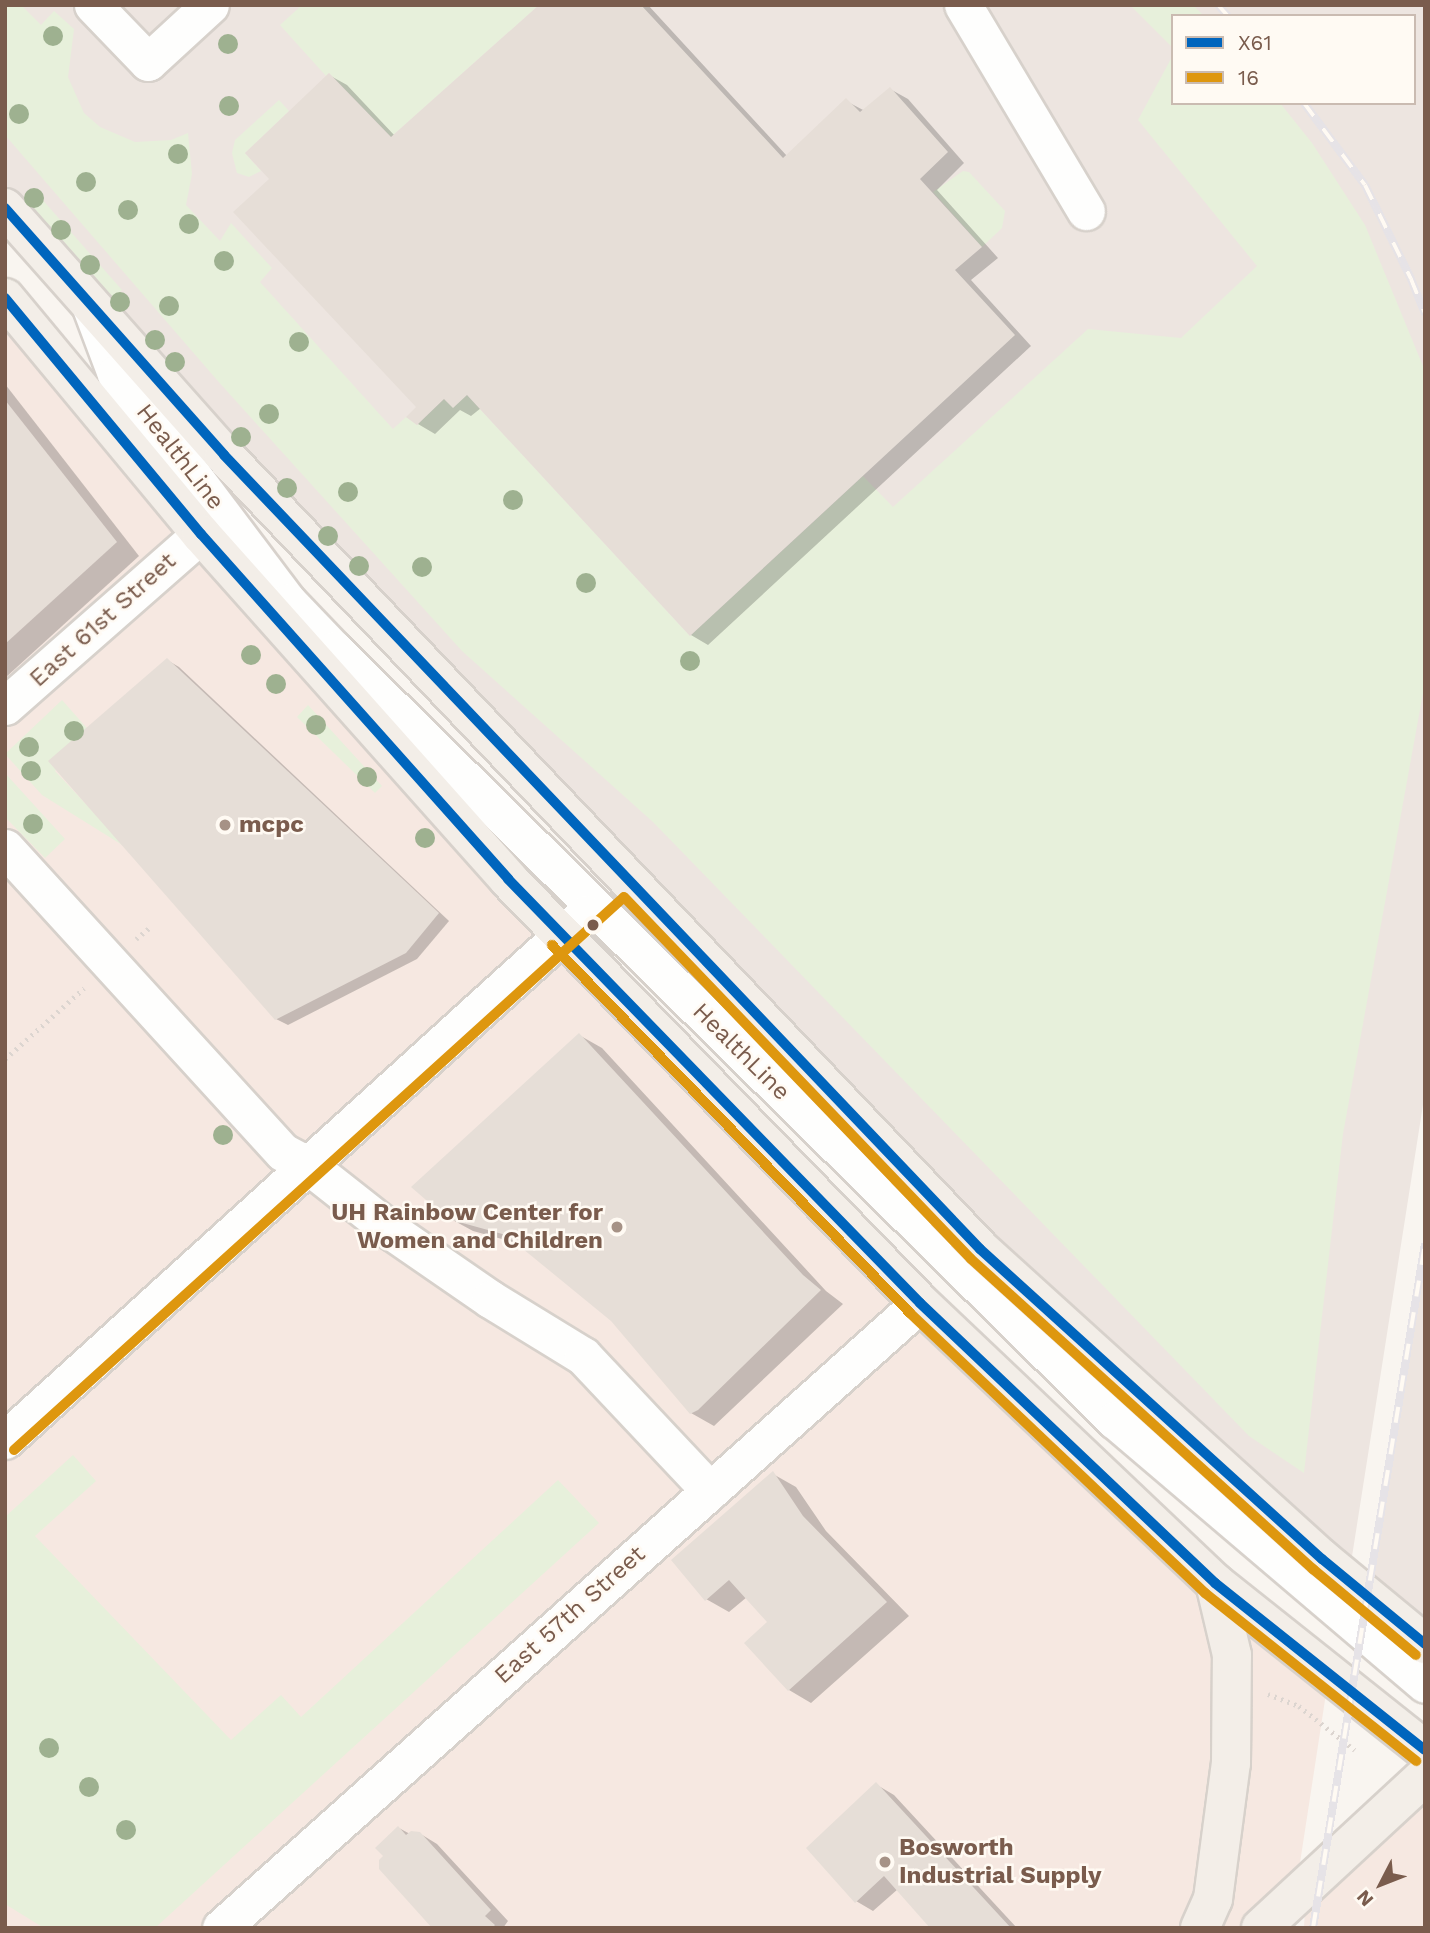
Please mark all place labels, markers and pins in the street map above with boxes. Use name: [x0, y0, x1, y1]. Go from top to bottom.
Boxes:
place label: mcpc: [239, 811, 304, 839]
marker: mcpc: [217, 817, 233, 833]
unlabelled marker: [586, 918, 600, 932]
place label: UH Rainbow Center for Women and Children: [330, 1199, 603, 1255]
marker: UH Rainbow Center for Women and Children: [609, 1219, 625, 1235]
place label: Bosworth Industrial Supply: [899, 1834, 1102, 1890]
marker: Bosworth Industrial Supply: [877, 1854, 893, 1870]

